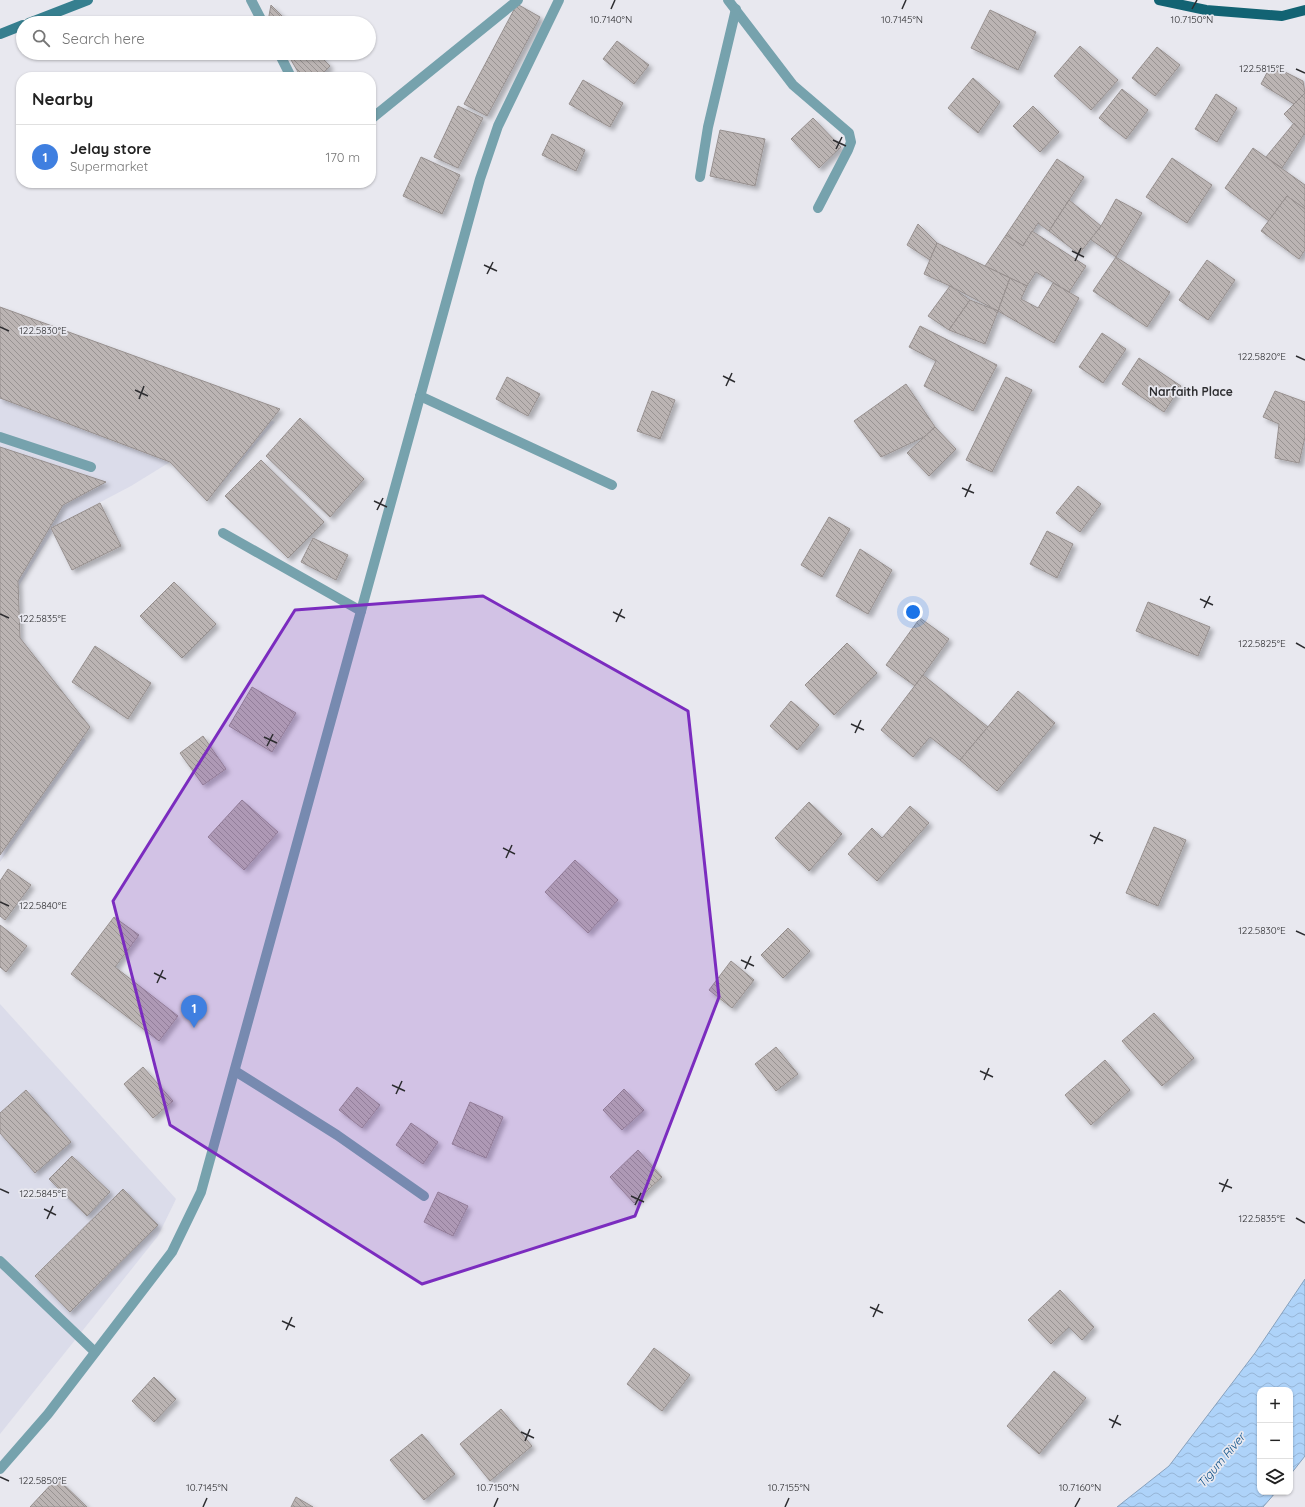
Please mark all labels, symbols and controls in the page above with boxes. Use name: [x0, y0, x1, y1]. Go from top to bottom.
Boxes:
text: 10.7140°N: [590, 13, 632, 26]
text: 10.7145°N: [881, 13, 923, 26]
text: 10.7150°N: [1171, 13, 1213, 26]
search box: [16, 16, 376, 60]
icon: search: [30, 27, 52, 49]
text: Search here: [62, 29, 145, 48]
text: 122.5815°E: [1239, 62, 1285, 75]
text: Nearby: [32, 88, 93, 109]
text: Jelay store: [70, 139, 151, 158]
text: 1: [42, 149, 48, 165]
text: 170 m: [325, 149, 360, 165]
text: Supermarket: [70, 158, 148, 174]
text: 122.5830°E: [19, 324, 67, 337]
text: 122.5820°E: [1238, 350, 1286, 363]
district label: Narfaith Place: [1149, 384, 1233, 399]
your location: [903, 602, 923, 622]
text: 122.5835°E: [19, 612, 67, 625]
text: 122.5825°E: [1238, 637, 1286, 650]
text: 122.5840°E: [19, 899, 67, 912]
text: 122.5830°E: [1238, 924, 1286, 937]
pin: 1: [181, 995, 207, 1028]
text: 122.5845°E: [19, 1187, 67, 1200]
text: 122.5835°E: [1238, 1212, 1286, 1225]
map controls: [1257, 1387, 1293, 1495]
button: +: [1257, 1387, 1293, 1423]
button: −: [1257, 1423, 1293, 1459]
water label: Tigum River: [1194, 1429, 1249, 1490]
button: layers: [1257, 1459, 1293, 1495]
text: 122.5850°E: [19, 1474, 67, 1487]
text: 10.7145°N: [186, 1481, 228, 1494]
text: 10.7150°N: [477, 1481, 519, 1494]
text: 10.7155°N: [768, 1481, 810, 1494]
text: 10.7160°N: [1059, 1481, 1101, 1494]

